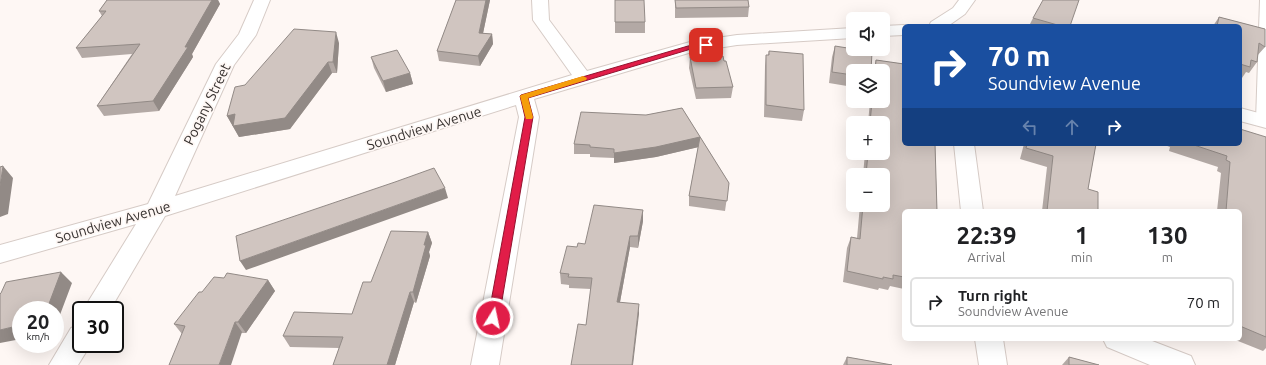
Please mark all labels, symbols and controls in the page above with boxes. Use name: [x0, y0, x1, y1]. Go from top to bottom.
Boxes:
map controls: [846, 12, 890, 212]
button: sound: [846, 12, 890, 56]
pin: [689, 28, 723, 62]
icon: arrive: [695, 34, 717, 56]
icon: right: [922, 40, 974, 92]
text: 70 m: [988, 40, 1050, 71]
street label: Pogany Street: [180, 60, 234, 147]
button: layers: [846, 64, 890, 108]
text: Soundview Avenue: [988, 73, 1141, 93]
street label: Soundview Avenue: [365, 103, 483, 153]
button: +: [846, 116, 890, 160]
icon: left: [1019, 116, 1041, 138]
icon: ahead: [1061, 116, 1083, 138]
icon: right: [1103, 116, 1125, 138]
button: −: [846, 168, 890, 212]
street label: Soundview Avenue: [54, 198, 172, 246]
text: 22:39: [956, 222, 1016, 249]
text: 1: [1075, 222, 1088, 249]
text: 130: [1147, 222, 1188, 249]
text: Arrival: [967, 250, 1005, 264]
text: min: [1071, 250, 1093, 264]
text: m: [1162, 250, 1173, 264]
text: Turn right: [958, 287, 1028, 304]
icon: right: [924, 291, 946, 313]
text: 70 m: [1187, 294, 1220, 311]
position arrow: [472, 297, 514, 339]
speed limit sign: 30: [72, 301, 124, 353]
text: Soundview Avenue: [958, 304, 1068, 318]
text: 20: [27, 310, 49, 333]
text: km/h: [26, 331, 50, 342]

